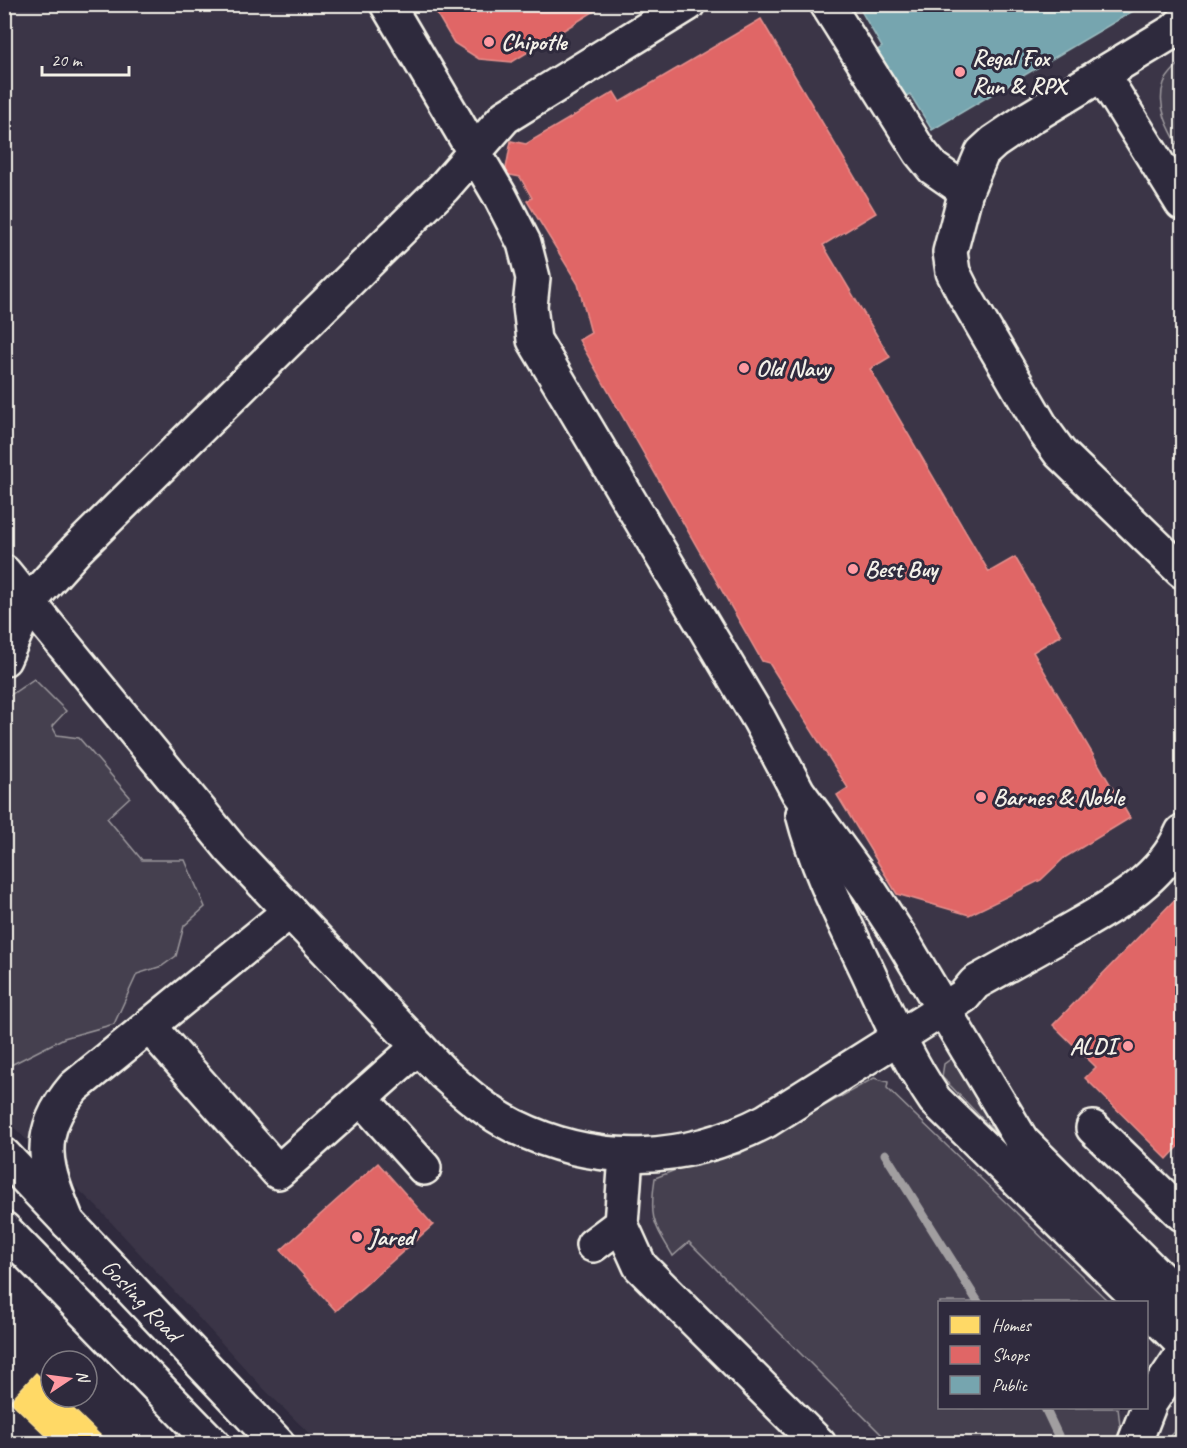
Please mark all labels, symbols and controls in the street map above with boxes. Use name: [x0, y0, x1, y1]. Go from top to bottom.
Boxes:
place label: Chipotle: [501, 27, 568, 57]
marker: Chipotle: [482, 35, 496, 49]
scale bar: [42, 39, 129, 77]
place label: Regal Fox Run & RPX: [972, 43, 1070, 101]
text: 20 m: [51, 49, 84, 71]
marker: Regal Fox Run & RPX: [953, 65, 967, 79]
place label: Old Navy: [756, 353, 833, 383]
marker: Old Navy: [737, 361, 751, 375]
place label: Best Buy: [865, 554, 940, 584]
marker: Best Buy: [846, 562, 860, 576]
place label: Barnes & Noble: [993, 782, 1126, 812]
marker: Barnes & Noble: [974, 790, 988, 804]
place label: ALDI: [1070, 1031, 1121, 1061]
marker: ALDI: [1121, 1039, 1135, 1053]
place label: Jared: [367, 1222, 418, 1252]
marker: Jared: [350, 1230, 364, 1244]
street label: Gosling Road: [95, 1252, 190, 1350]
legend: [938, 1301, 1148, 1409]
text: Homes: [992, 1314, 1032, 1336]
text: Shops: [992, 1344, 1031, 1366]
north arrow: [39, 1349, 99, 1409]
text: N: [72, 1369, 94, 1386]
text: Public: [992, 1374, 1029, 1396]

